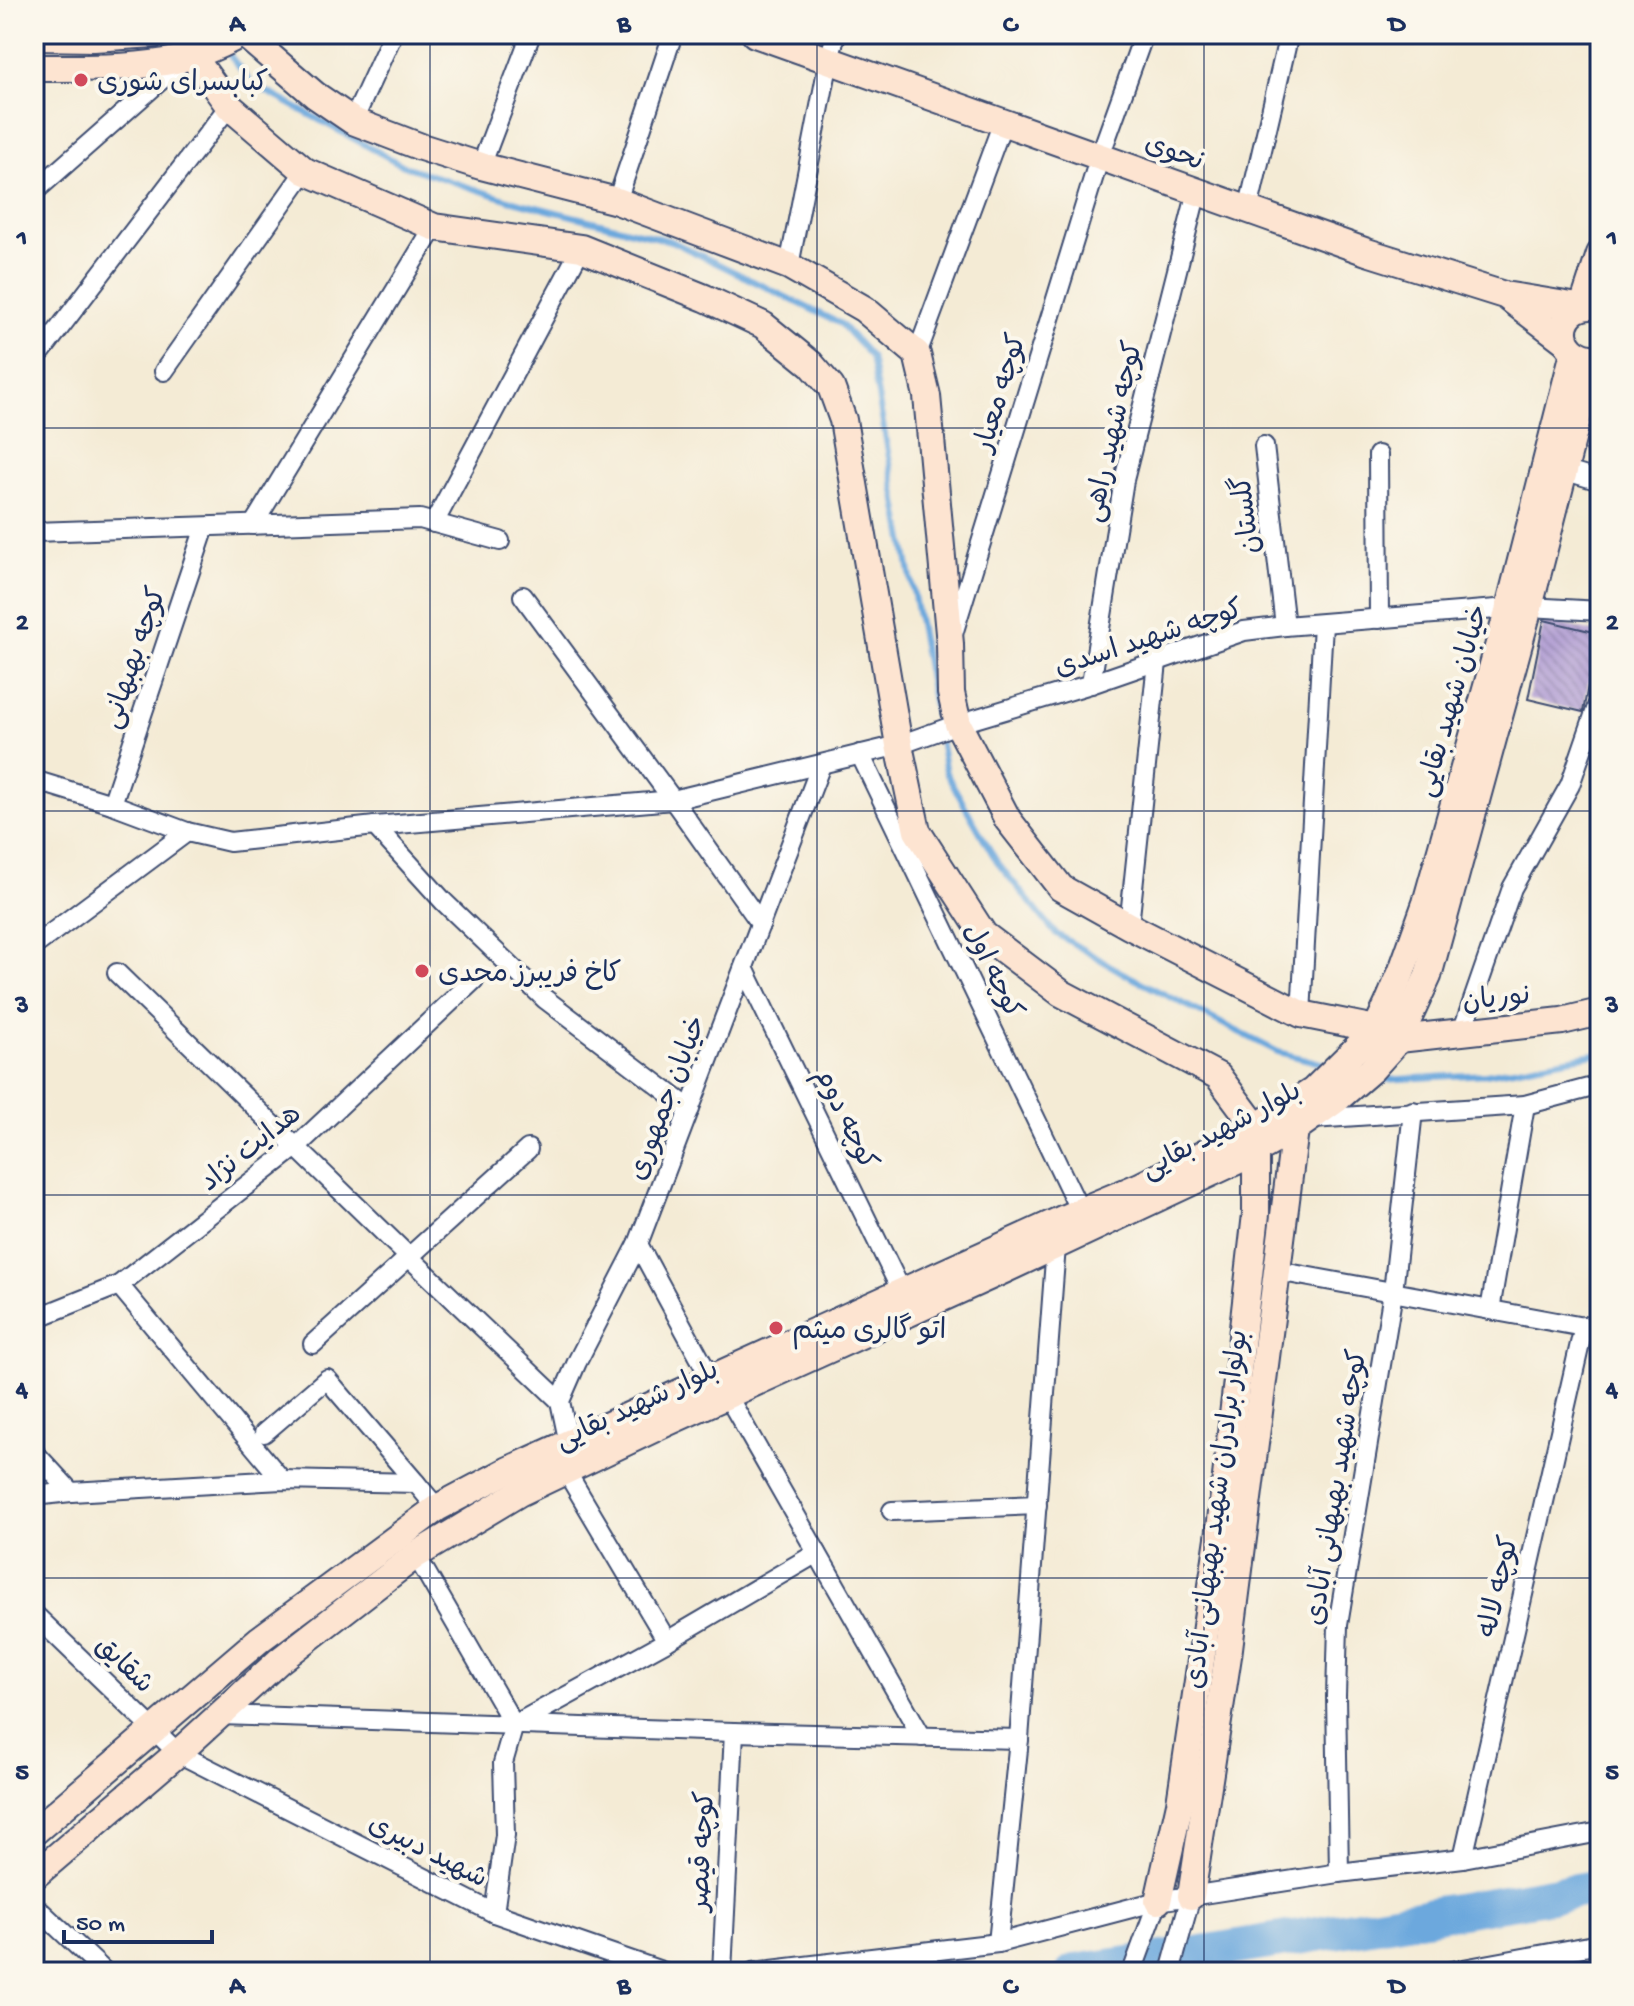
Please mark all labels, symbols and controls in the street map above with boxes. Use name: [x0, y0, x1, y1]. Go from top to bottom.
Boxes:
text: A: [228, 11, 246, 42]
text: B: [616, 11, 632, 42]
text: C: [1003, 11, 1020, 42]
text: D: [1387, 11, 1407, 42]
place label: کبابسرای شوری: [97, 68, 269, 101]
marker: کبابسرای شوری: [72, 71, 90, 89]
street label: نحوی: [1139, 128, 1208, 180]
text: 1: [16, 225, 27, 256]
text: 1: [1606, 225, 1617, 256]
street label: کوچه معیار: [968, 330, 1036, 458]
street label: کوچه شهید راهی: [1079, 338, 1152, 526]
street label: گلستان: [1223, 474, 1270, 556]
street label: کوچه بهبهانی: [97, 583, 176, 734]
street label: کوچه شهید اسدی: [1051, 594, 1248, 686]
street label: خیابان شهید بقایی: [1411, 601, 1498, 801]
text: 2: [16, 609, 29, 640]
text: 2: [1606, 609, 1619, 640]
street label: کوچه اول: [954, 919, 1028, 1025]
place label: کاخ فریبرز محدی: [438, 959, 622, 992]
marker: کاخ فریبرز محدی: [413, 962, 431, 980]
street label: نوریان: [1461, 981, 1532, 1020]
text: 3: [14, 992, 29, 1023]
text: 3: [1604, 992, 1619, 1023]
street label: خیابان جمهوری: [623, 1012, 716, 1186]
street label: کوچه دوم: [804, 1064, 883, 1177]
street label: بلوار شهید بقایی: [1136, 1076, 1308, 1188]
street label: هدایت نژاد: [195, 1099, 309, 1200]
place label: اتو گالری میثم: [792, 1312, 946, 1350]
marker: اتو گالری میثم: [767, 1319, 785, 1337]
street label: بولوار برادران شهید بهبهانی آبادی: [1178, 1328, 1257, 1691]
street label: کوچه شهید بهبهانی آبادی: [1298, 1347, 1377, 1628]
street label: بلوار شهید بقایی: [551, 1355, 725, 1459]
text: 4: [15, 1376, 29, 1407]
text: 4: [1605, 1376, 1619, 1407]
street label: کوچه لاله: [1473, 1533, 1528, 1641]
street label: شقایق: [87, 1630, 159, 1702]
text: 5: [15, 1759, 29, 1790]
text: 5: [1605, 1759, 1619, 1790]
street label: کوچه قیصر: [685, 1790, 724, 1914]
street label: شهید دبیری: [362, 1809, 492, 1897]
scale bar: [64, 1894, 212, 1944]
text: 50 m: [76, 1911, 125, 1940]
text: A: [228, 1973, 246, 2004]
text: B: [616, 1973, 632, 2004]
text: C: [1003, 1973, 1020, 2004]
text: D: [1387, 1973, 1407, 2004]

